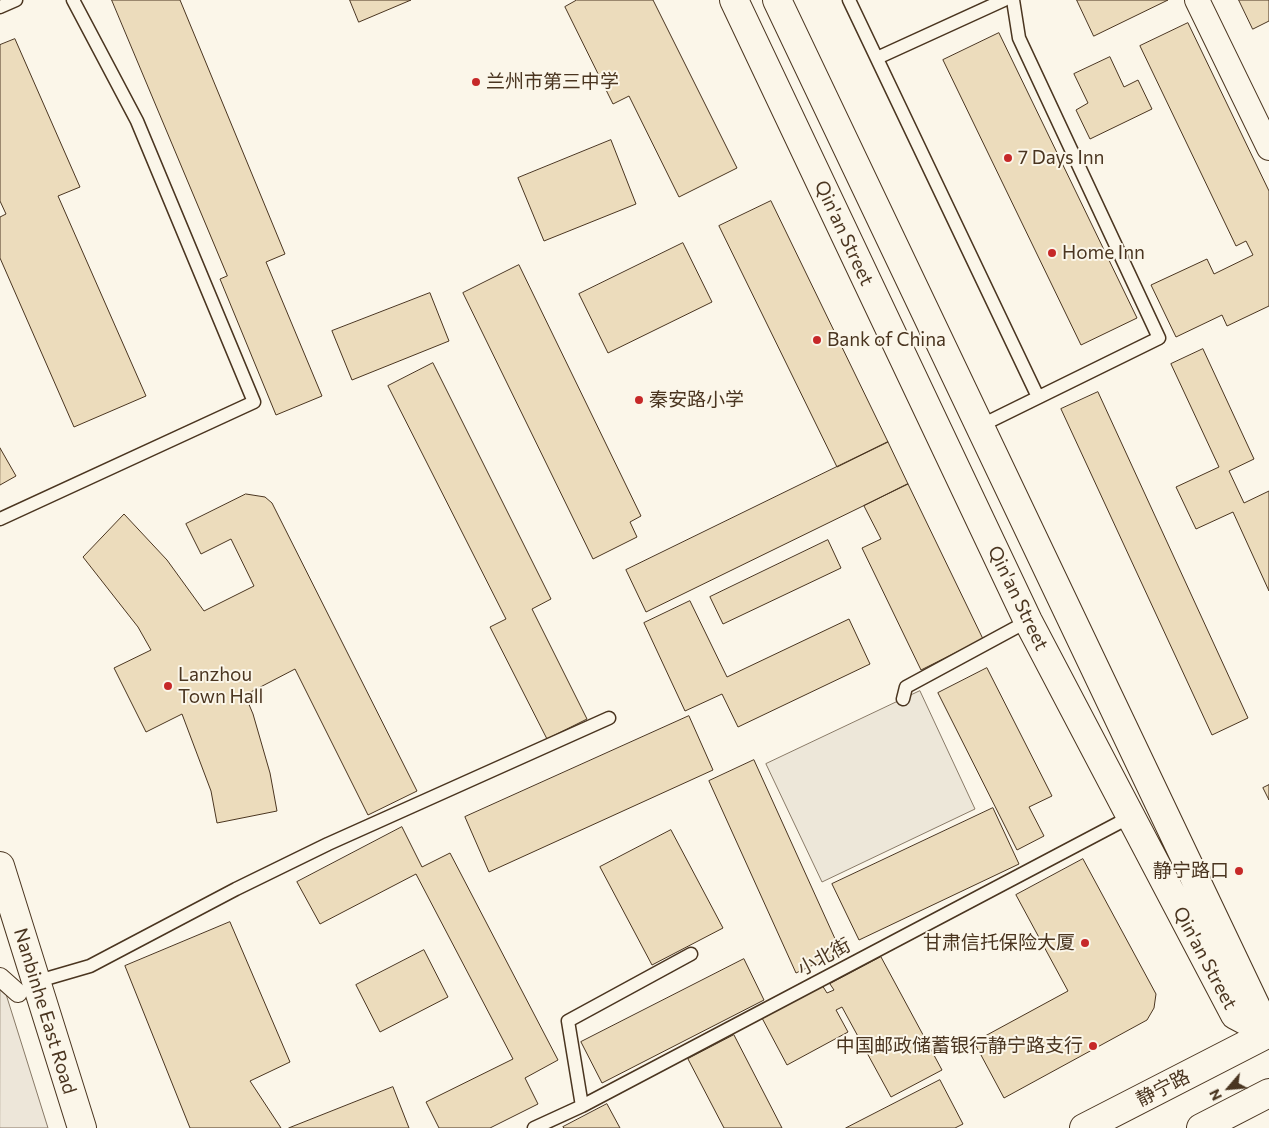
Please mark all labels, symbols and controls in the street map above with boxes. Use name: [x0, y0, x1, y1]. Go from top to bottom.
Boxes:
place label: 兰州市第三中学: [486, 71, 619, 93]
marker: 兰州市第三中学: [470, 76, 482, 88]
place label: 7 Days Inn: [1018, 147, 1104, 169]
marker: 7 Days Inn: [1002, 152, 1014, 164]
street label: Qin'an Street: [810, 177, 878, 289]
place label: Home Inn: [1062, 242, 1145, 264]
marker: Home Inn: [1046, 247, 1058, 259]
place label: Bank of China: [827, 329, 946, 351]
marker: Bank of China: [811, 334, 823, 346]
place label: 秦安路小学: [649, 389, 744, 411]
marker: 秦安路小学: [633, 394, 645, 406]
street label: Qin'an Street: [983, 542, 1053, 654]
place label: Lanzhou Town Hall: [178, 664, 263, 708]
marker: Lanzhou Town Hall: [162, 680, 174, 692]
place label: 静宁路口: [1153, 860, 1229, 882]
marker: 静宁路口: [1233, 865, 1245, 877]
street label: Qin'an Street: [1168, 903, 1242, 1013]
street label: Nanbinhe East Road: [9, 925, 81, 1097]
place label: 甘肃信托保险大厦: [923, 932, 1075, 954]
street label: 小北街: [793, 934, 855, 980]
marker: 甘肃信托保险大厦: [1079, 937, 1091, 949]
place label: 中国邮政储蓄银行静宁路支行: [836, 1035, 1083, 1057]
marker: 中国邮政储蓄银行静宁路支行: [1087, 1040, 1099, 1052]
north arrow: [1204, 1063, 1254, 1113]
street label: 静宁路: [1132, 1065, 1194, 1111]
text: N: [1205, 1087, 1225, 1104]

